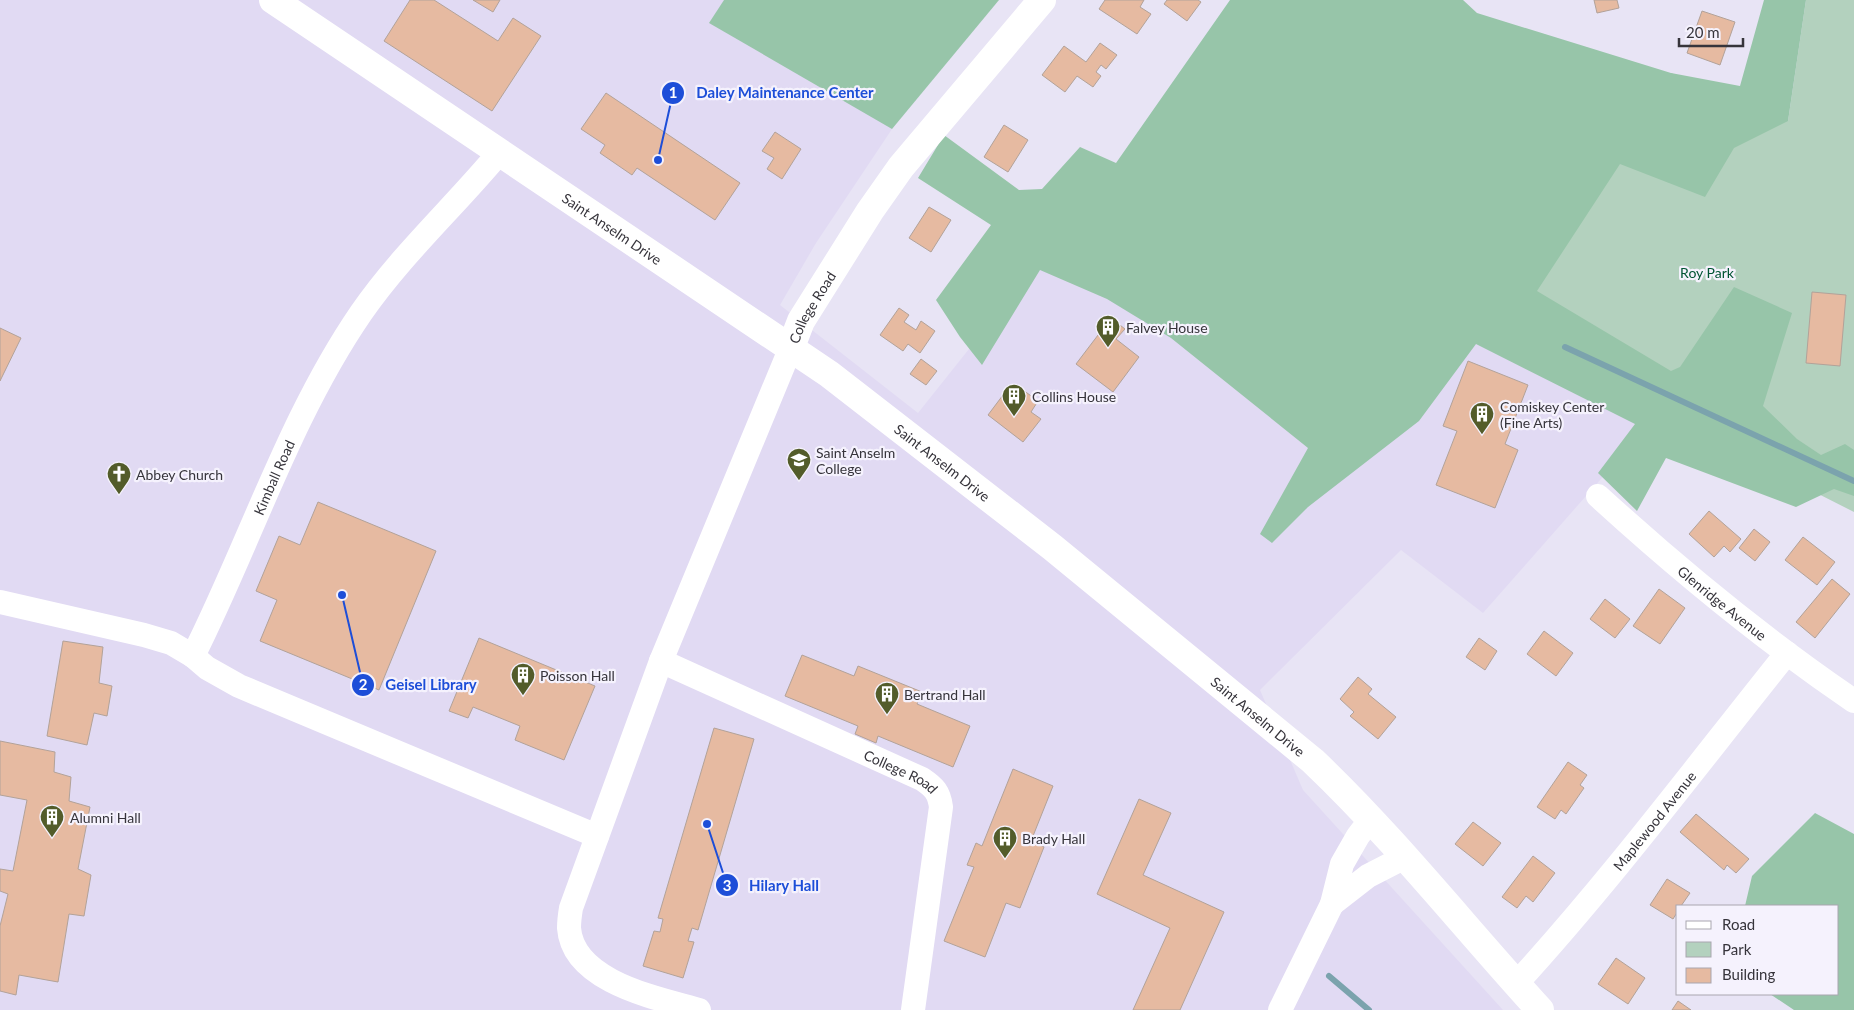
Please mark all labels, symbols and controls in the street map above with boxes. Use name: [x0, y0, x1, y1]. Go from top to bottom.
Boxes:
scale bar: [1679, 15, 1743, 47]
text: 20 m: [1686, 23, 1720, 41]
callout: Daley Maintenance Center: [661, 78, 884, 108]
text: 1: [669, 83, 677, 101]
text: Daley Maintenance Center: [696, 83, 874, 101]
street label: Saint Anselm Drive: [559, 189, 665, 268]
park label: Roy Park: [1680, 264, 1735, 281]
street label: College Road: [785, 268, 839, 346]
building icon: Falvey House: [1095, 314, 1121, 348]
place label: Falvey House: [1126, 319, 1208, 336]
building icon: Collins House: [1001, 383, 1027, 417]
place label: Collins House: [1032, 388, 1116, 405]
place label: Comiskey Center (Fine Arts): [1500, 398, 1604, 431]
building icon: Comiskey Center (Fine Arts): [1469, 401, 1495, 435]
street label: Saint Anselm Drive: [892, 420, 994, 505]
street label: Kimball Road: [249, 437, 298, 517]
place label: Saint Anselm College: [816, 444, 895, 477]
school or university icon: Saint Anselm College: [786, 447, 812, 481]
church icon: Abbey Church: [106, 461, 132, 495]
place label: Abbey Church: [136, 466, 223, 483]
street label: Glenridge Avenue: [1675, 562, 1770, 644]
building icon: Poisson Hall: [510, 662, 536, 696]
place label: Poisson Hall: [540, 667, 615, 684]
callout: Geisel Library: [350, 670, 486, 700]
street label: Saint Anselm Drive: [1208, 673, 1309, 760]
text: 2: [359, 675, 368, 693]
text: Geisel Library: [385, 675, 477, 693]
building icon: Bertrand Hall: [874, 681, 900, 715]
place label: Bertrand Hall: [904, 686, 986, 703]
street label: College Road: [861, 745, 942, 796]
street label: Maplewood Avenue: [1609, 767, 1699, 874]
building icon: Alumni Hall: [39, 804, 65, 838]
place label: Alumni Hall: [70, 809, 141, 826]
building icon: Brady Hall: [992, 825, 1018, 859]
place label: Brady Hall: [1022, 830, 1085, 847]
callout: Hilary Hall: [714, 870, 829, 900]
text: 3: [723, 876, 731, 894]
text: Hilary Hall: [749, 876, 819, 894]
legend: [1676, 905, 1839, 995]
text: Road: [1722, 915, 1755, 933]
text: Park: [1722, 940, 1752, 958]
text: Building: [1722, 965, 1775, 983]

